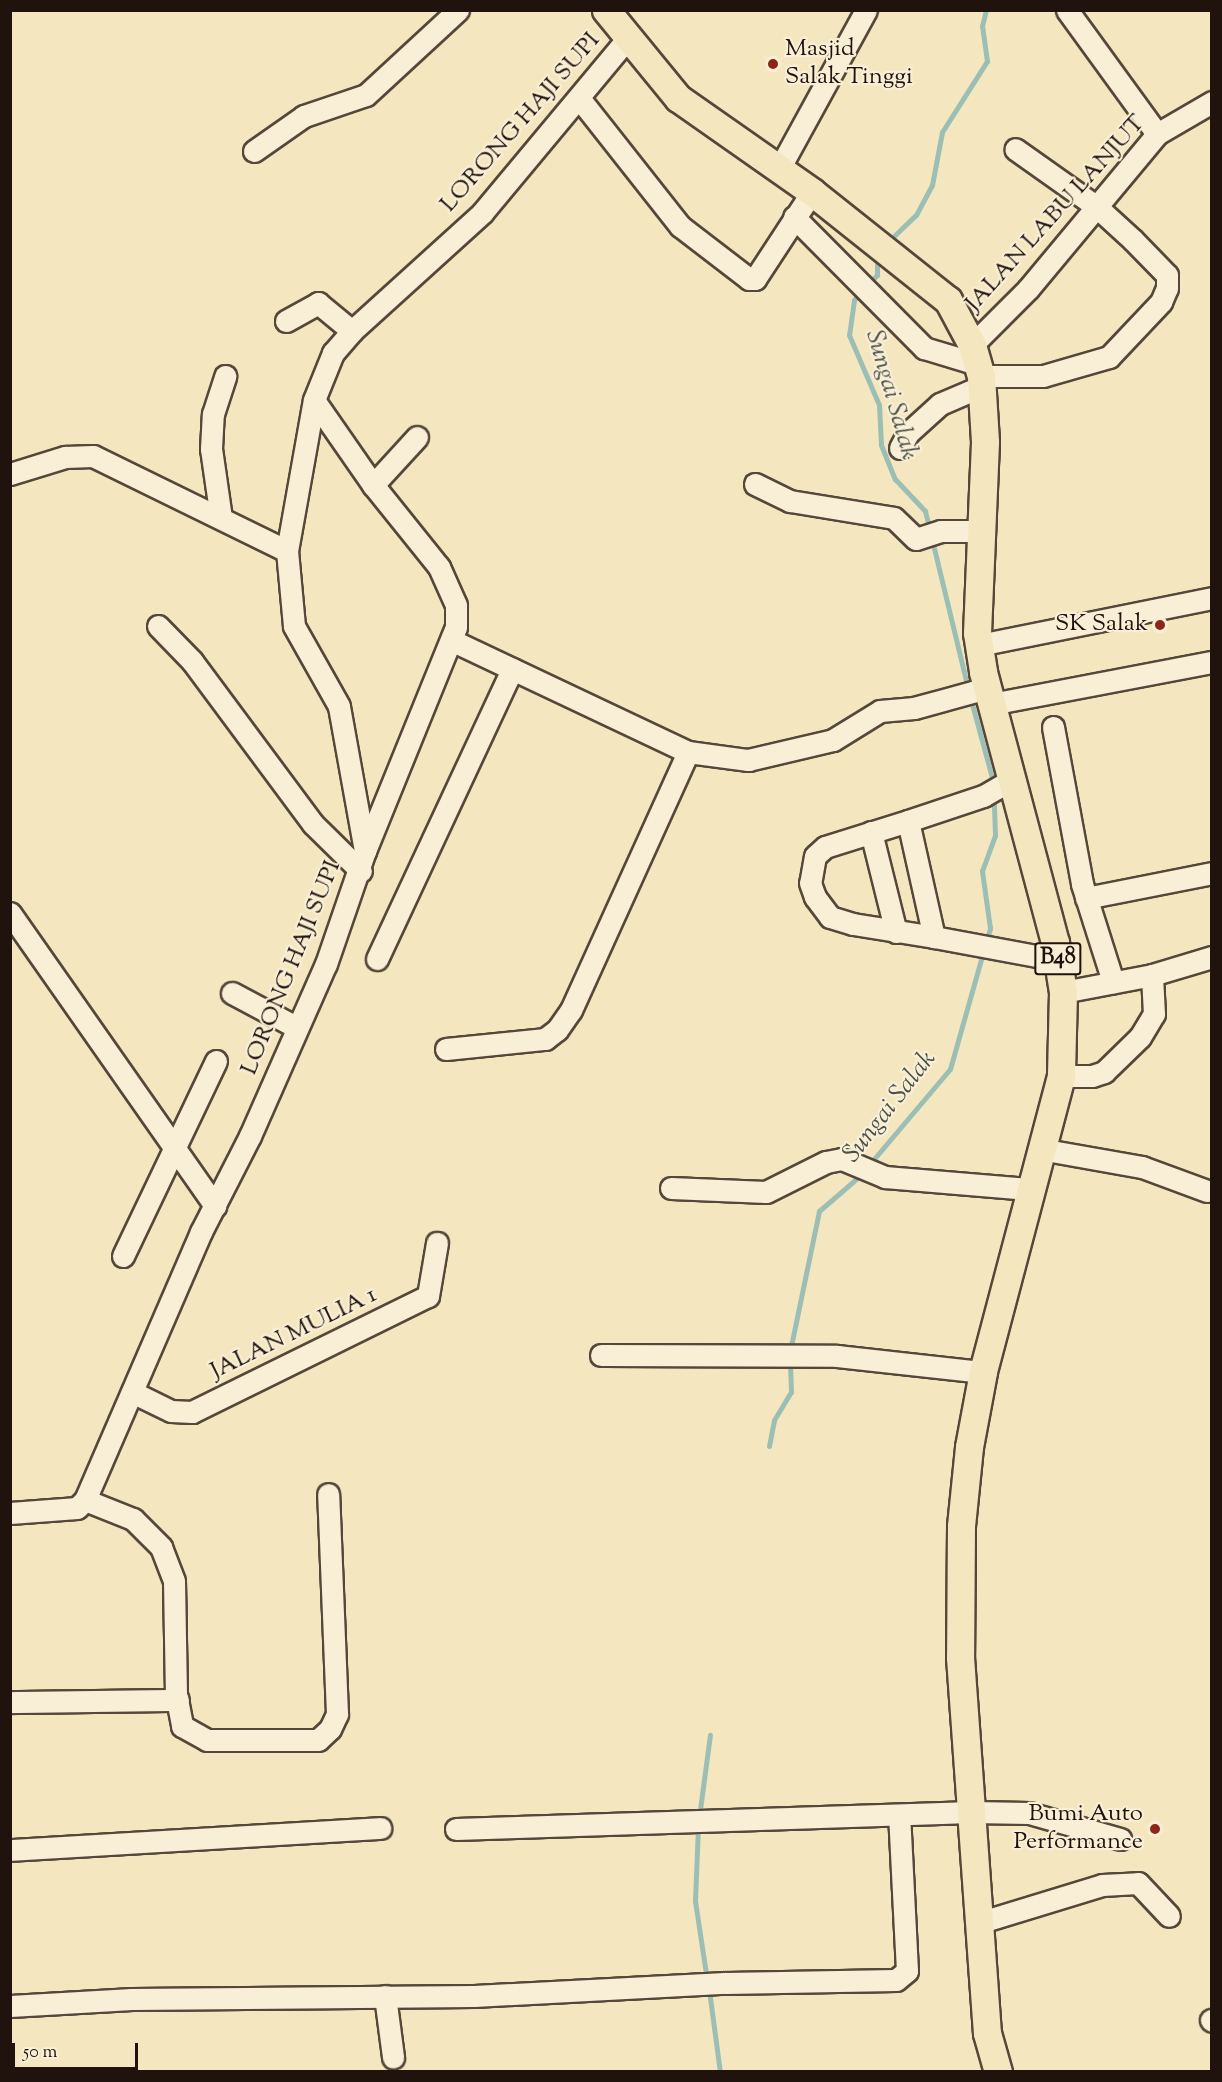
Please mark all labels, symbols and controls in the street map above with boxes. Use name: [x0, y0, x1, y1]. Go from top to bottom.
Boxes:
street label: LORONG HAJI SUPI: [435, 27, 607, 219]
place label: Masjid Salak Tinggi: [785, 36, 913, 92]
marker: Masjid Salak Tinggi: [766, 57, 780, 71]
street label: JALAN LABU LANJUT: [960, 110, 1152, 318]
water label: Sungai Salak: [858, 327, 924, 463]
place label: SK Salak: [1055, 611, 1148, 639]
marker: SK Salak: [1153, 618, 1167, 632]
street label: LORONG HAJI SUPI: [236, 857, 348, 1079]
road number: B48: [1034, 940, 1082, 978]
water label: Sungai Salak: [837, 1045, 943, 1169]
street label: JALAN MULIA 1: [206, 1281, 382, 1387]
place label: Bumi Auto Performance: [1013, 1801, 1143, 1857]
marker: Bumi Auto Performance: [1148, 1822, 1162, 1836]
scale bar: [15, 2031, 141, 2069]
text: 50 m: [23, 2040, 57, 2066]

